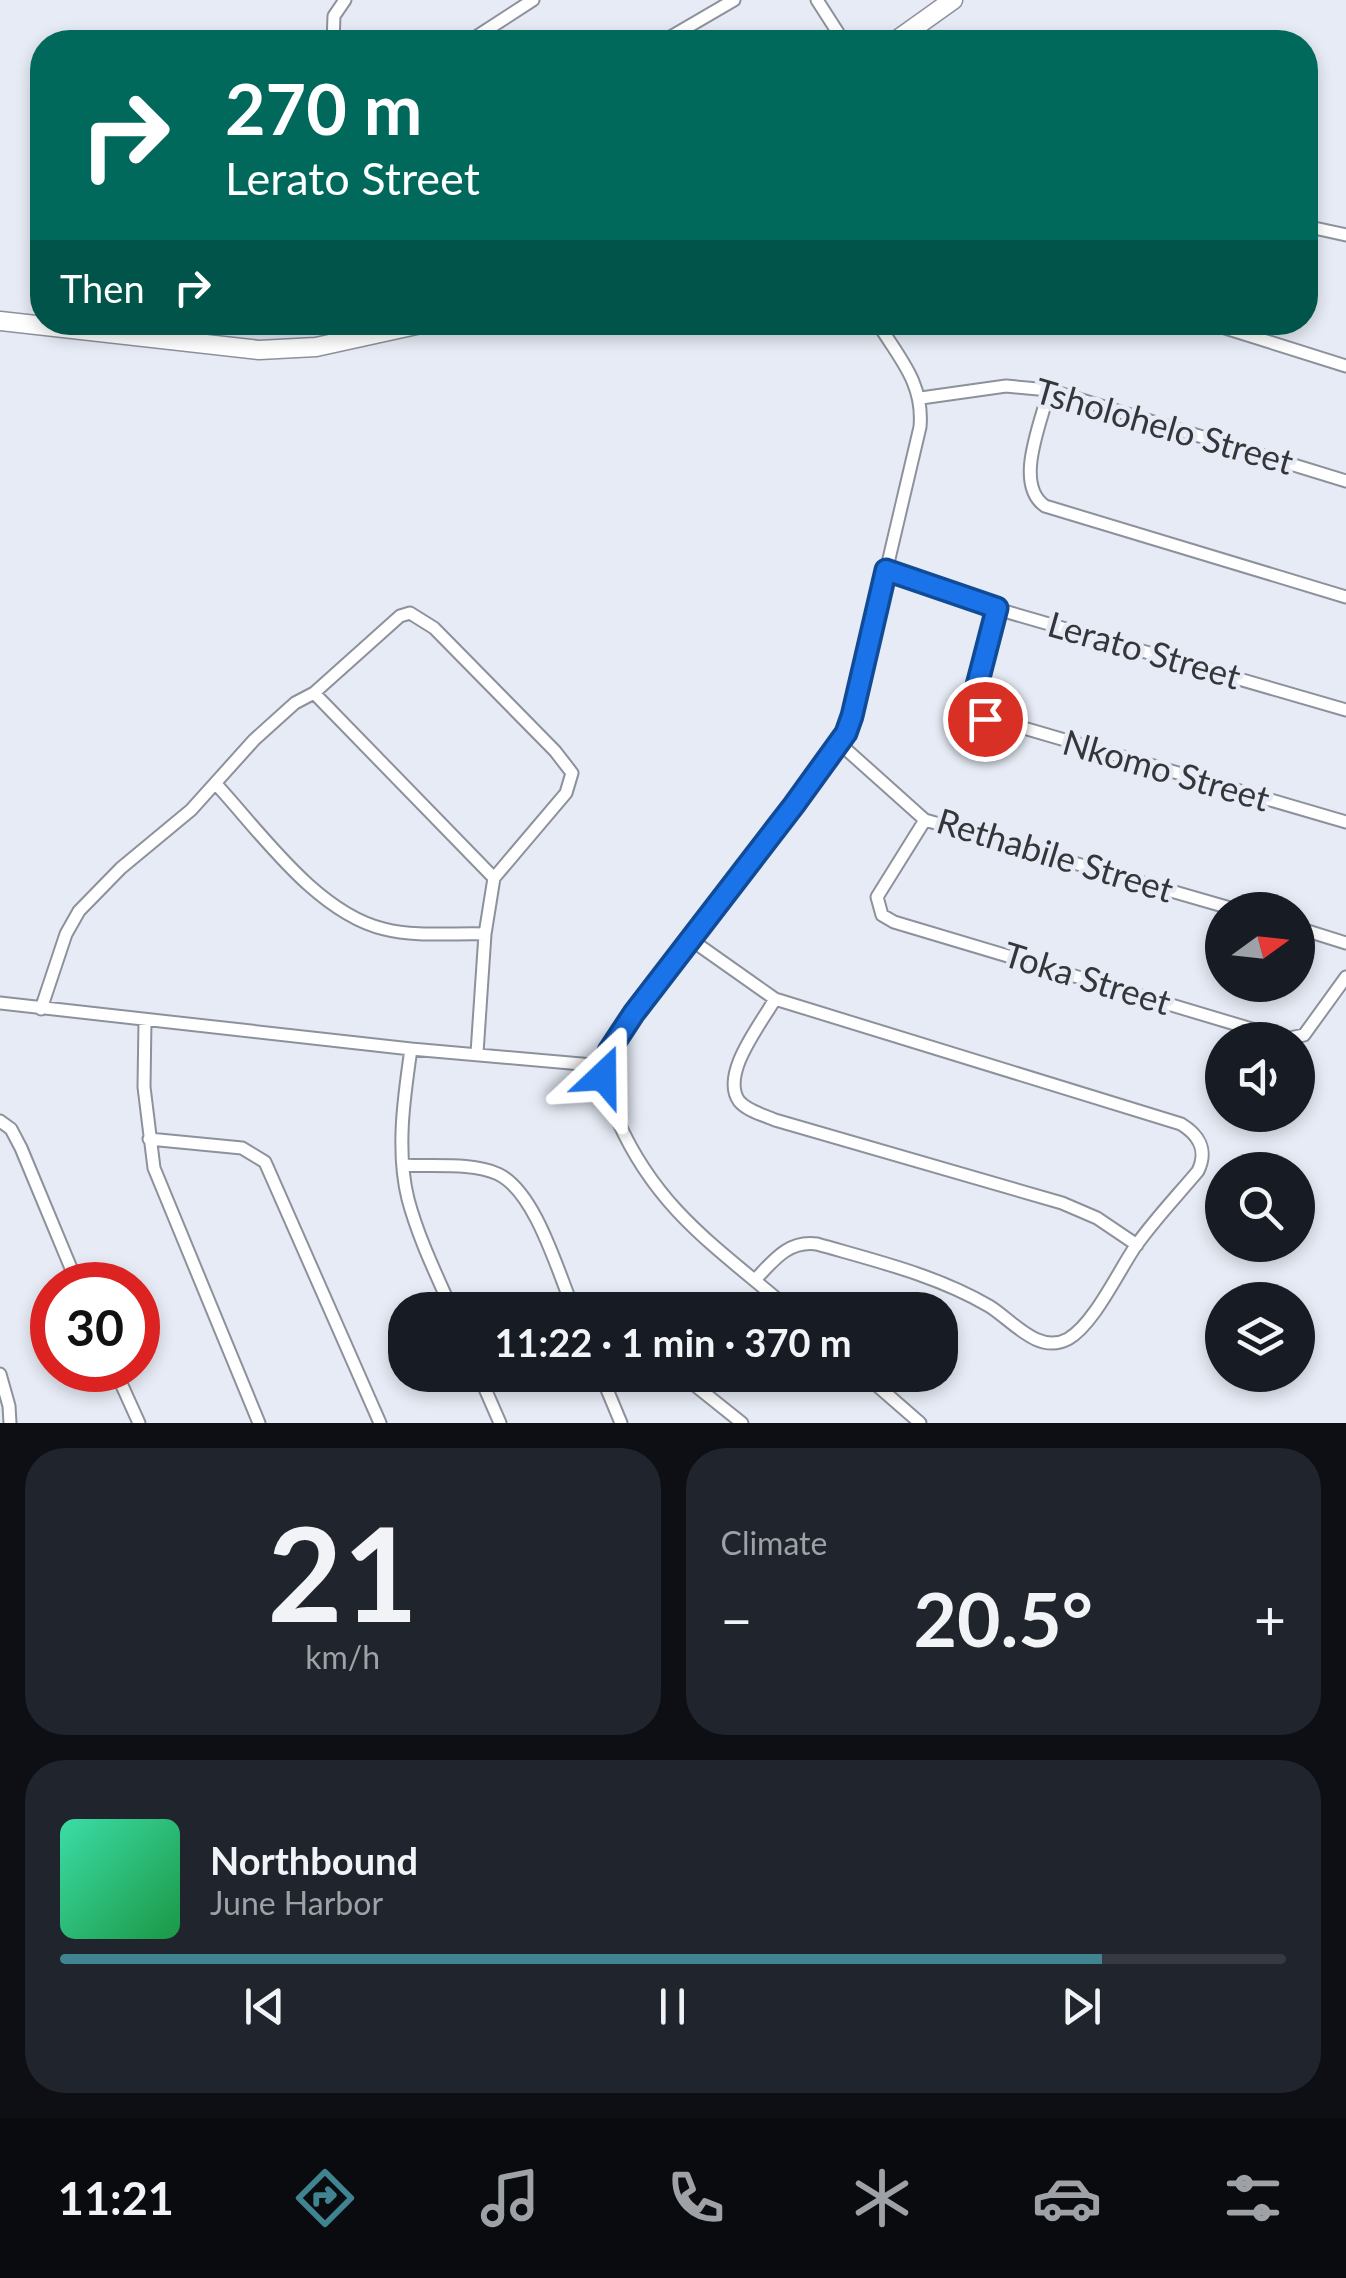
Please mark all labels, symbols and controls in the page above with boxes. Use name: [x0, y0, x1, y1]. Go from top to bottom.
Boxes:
text: 270 m: [225, 66, 422, 150]
icon: right: [60, 70, 190, 200]
text: Lerato Street: [225, 151, 480, 205]
icon: right: [165, 260, 220, 315]
text: Then: [60, 265, 145, 311]
street label: Tsholohelo Street: [1031, 368, 1299, 482]
street label: Lerato Street: [1043, 602, 1246, 697]
pin: [943, 677, 1028, 762]
icon: arrive: [958, 692, 1013, 747]
street label: Nkomo Street: [1058, 720, 1275, 819]
street label: Rethabile Street: [933, 798, 1179, 910]
north arrow: [1205, 892, 1315, 1002]
map controls: [1205, 892, 1315, 1392]
street label: Toka Street: [999, 932, 1177, 1023]
button: sound: [1205, 1022, 1315, 1132]
position arrow: [551, 1024, 655, 1128]
button: search: [1205, 1152, 1315, 1262]
speed limit sign: 30: [30, 1262, 160, 1392]
button: layers: [1205, 1282, 1315, 1392]
text: 11:22 · 1 min · 370 m: [494, 1319, 852, 1365]
text: 21: [267, 1494, 418, 1650]
text: Climate: [721, 1523, 827, 1562]
text: 20.5°: [914, 1573, 1093, 1663]
text: −: [721, 1586, 752, 1652]
text: +: [1254, 1586, 1286, 1652]
text: km/h: [305, 1637, 380, 1676]
text: Northbound: [210, 1837, 418, 1883]
text: June Harbor: [210, 1883, 383, 1922]
icon: previous: [237, 1979, 292, 2034]
icon: pause: [645, 1979, 700, 2034]
icon: next: [1054, 1979, 1109, 2034]
icon: directions: [290, 2163, 360, 2233]
icon: music: [475, 2163, 545, 2233]
icon: phone: [661, 2163, 731, 2233]
icon: climate: [847, 2163, 917, 2233]
icon: car: [1032, 2163, 1102, 2233]
icon: filters: [1218, 2163, 1288, 2233]
text: 11:21: [58, 2171, 174, 2225]

